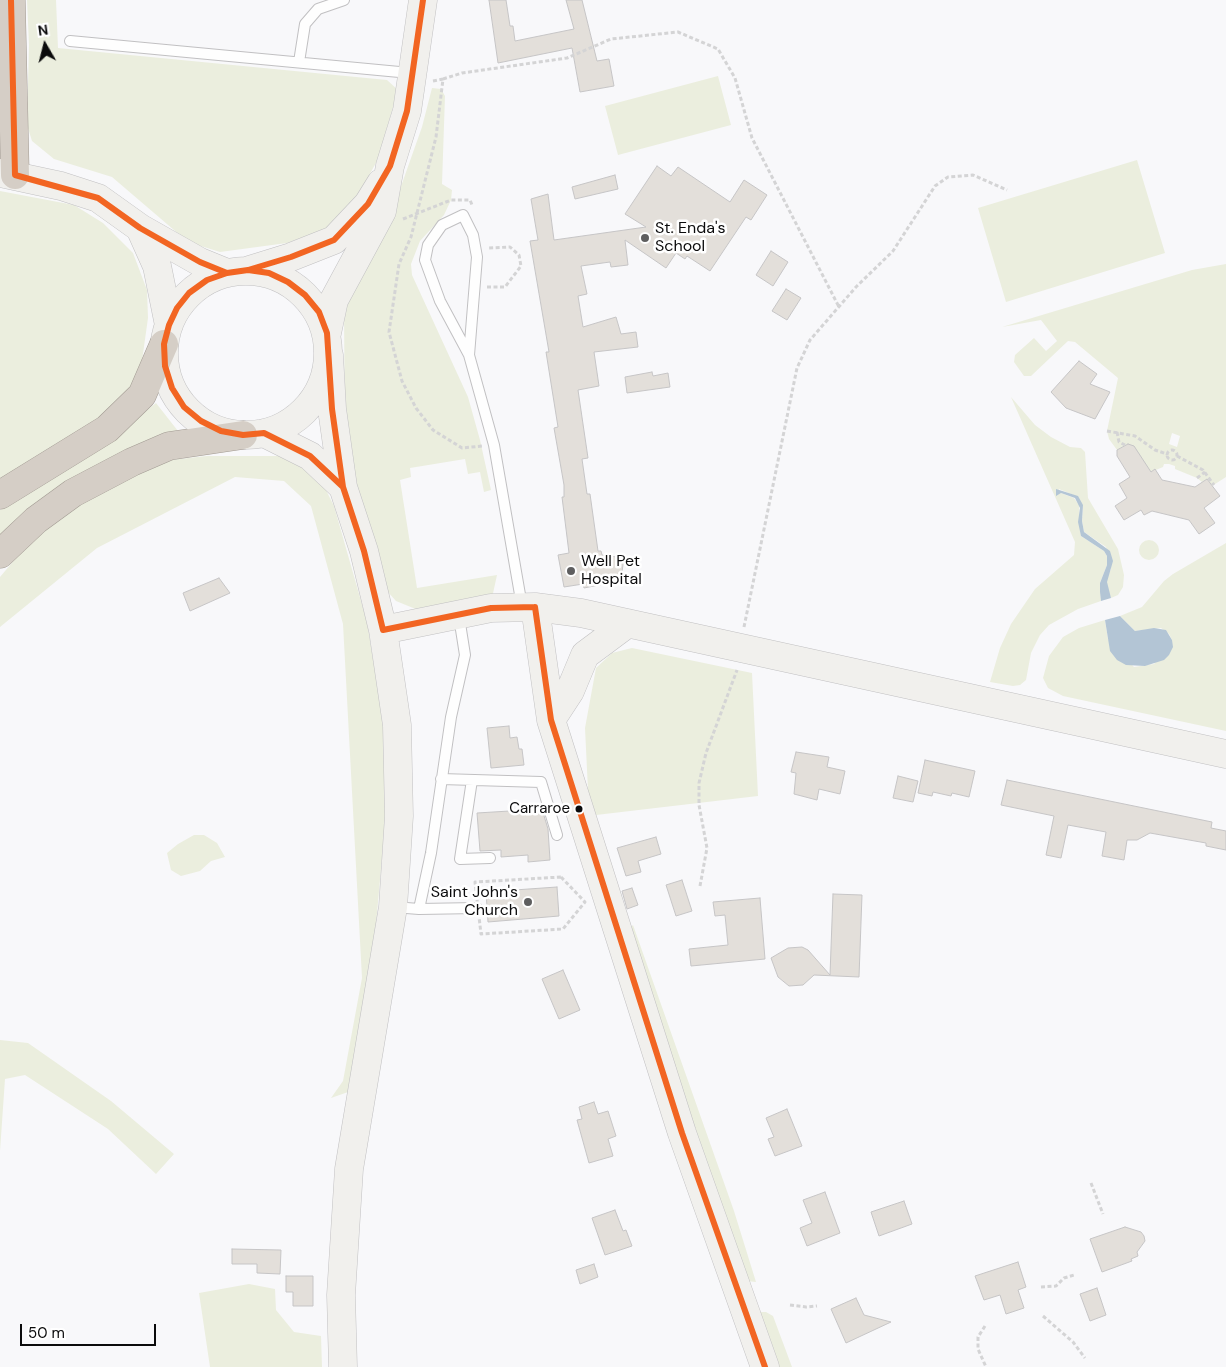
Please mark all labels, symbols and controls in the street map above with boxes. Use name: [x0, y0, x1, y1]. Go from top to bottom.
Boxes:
north arrow: [20, 20, 70, 70]
text: N: [37, 21, 49, 40]
place label: St. Enda's School: [655, 219, 726, 257]
marker: St. Enda's School: [639, 232, 651, 244]
place label: Well Pet Hospital: [581, 552, 642, 590]
marker: Well Pet Hospital: [565, 565, 577, 577]
place label: Carraroe: [509, 800, 570, 818]
marker: Carraroe: [574, 804, 584, 814]
place label: Saint John's Church: [431, 883, 518, 921]
marker: Saint John's Church: [522, 896, 534, 908]
scale bar: [22, 1314, 159, 1346]
text: 50 m: [28, 1323, 65, 1343]

